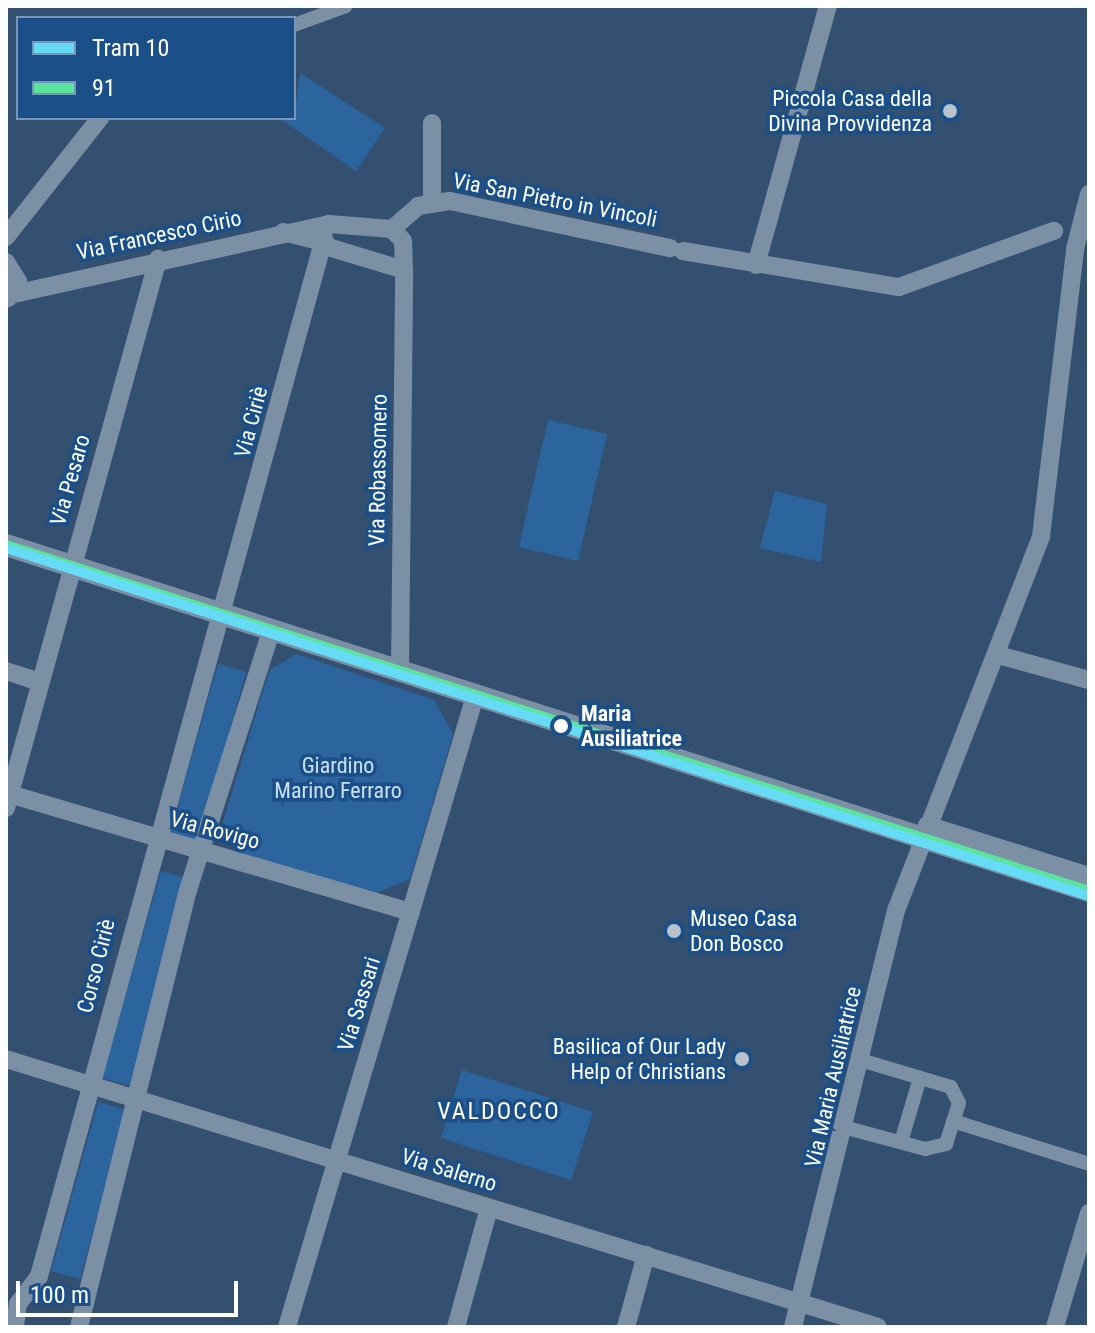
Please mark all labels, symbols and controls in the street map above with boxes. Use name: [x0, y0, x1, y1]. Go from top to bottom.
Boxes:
legend: [16, 16, 296, 120]
text: Tram 10: [92, 34, 169, 62]
text: 91: [92, 74, 116, 102]
place label: Piccola Casa della Divina Provvidenza: [768, 85, 932, 136]
marker: Piccola Casa della Divina Provvidenza: [939, 100, 961, 122]
street label: Via San Pietro in Vincoli: [451, 167, 659, 233]
street label: Via Francesco Cirio: [74, 205, 244, 265]
street label: Via Ciriè: [229, 384, 273, 460]
street label: Via Robassomero: [363, 393, 393, 547]
street label: Via Pesaro: [44, 431, 96, 529]
place label: Maria Ausiliatrice: [581, 700, 682, 752]
marker: Maria Ausiliatrice: [548, 713, 574, 739]
park label: Giardino Marino Ferraro: [274, 752, 402, 804]
street label: Via Rovigo: [167, 805, 263, 855]
place label: Museo Casa Don Bosco: [690, 905, 797, 956]
street label: Corso Ciriè: [72, 916, 120, 1016]
marker: Museo Casa Don Bosco: [665, 922, 683, 940]
street label: Via Sassari: [332, 954, 386, 1054]
street label: Via Maria Ausiliatrice: [799, 984, 867, 1170]
place label: Basilica of Our Lady Help of Christians: [553, 1033, 726, 1084]
marker: Basilica of Our Lady Help of Christians: [733, 1050, 751, 1068]
district label: VALDOCCO: [437, 1098, 561, 1126]
street label: Via Salerno: [398, 1143, 500, 1197]
scale bar: [20, 1265, 242, 1315]
text: 100 m: [30, 1281, 89, 1309]

